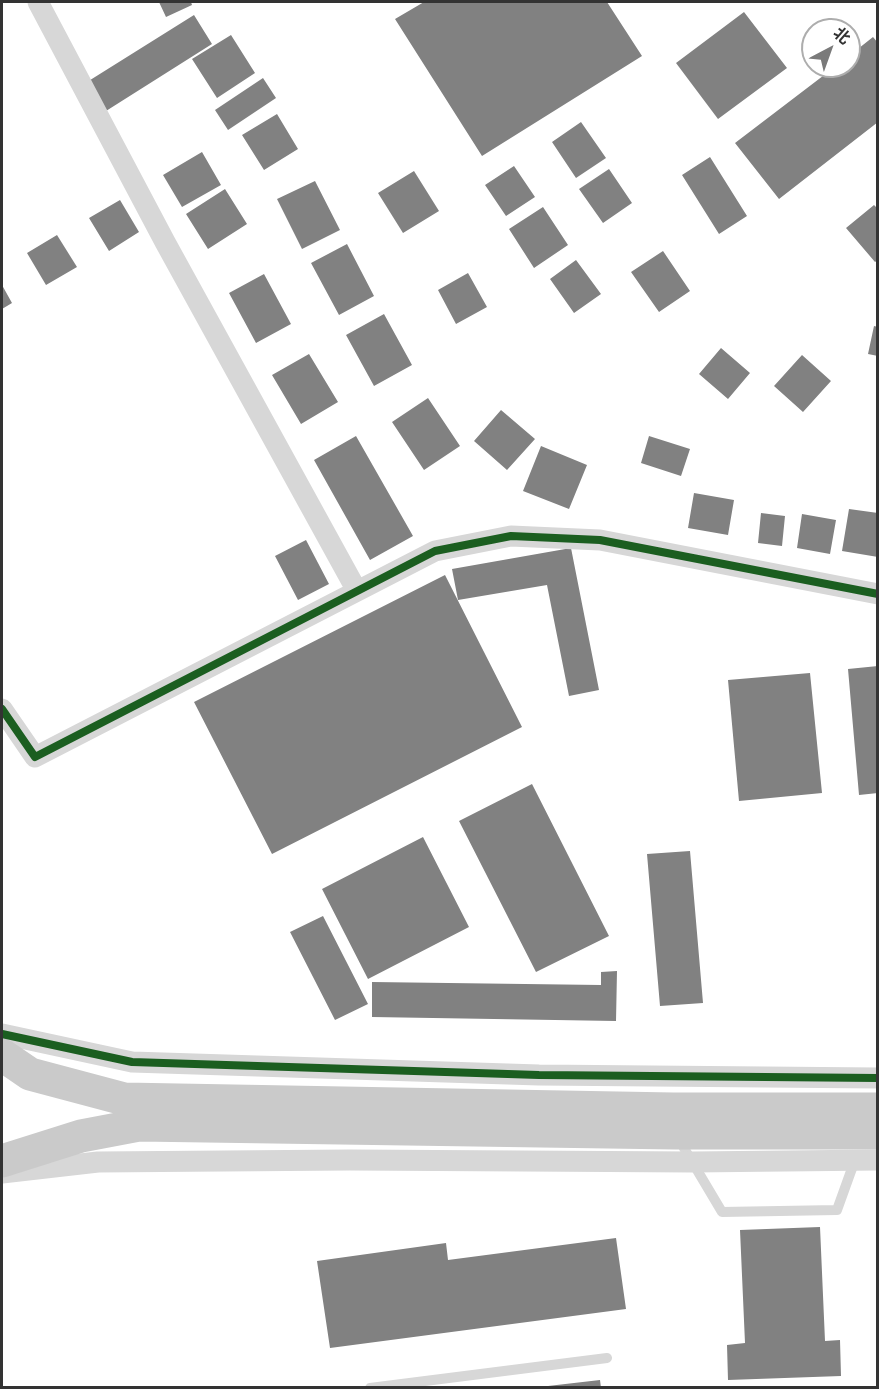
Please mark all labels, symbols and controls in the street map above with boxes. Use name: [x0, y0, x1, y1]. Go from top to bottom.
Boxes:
north arrow: [801, 18, 861, 78]
text: 北: [830, 23, 854, 48]

